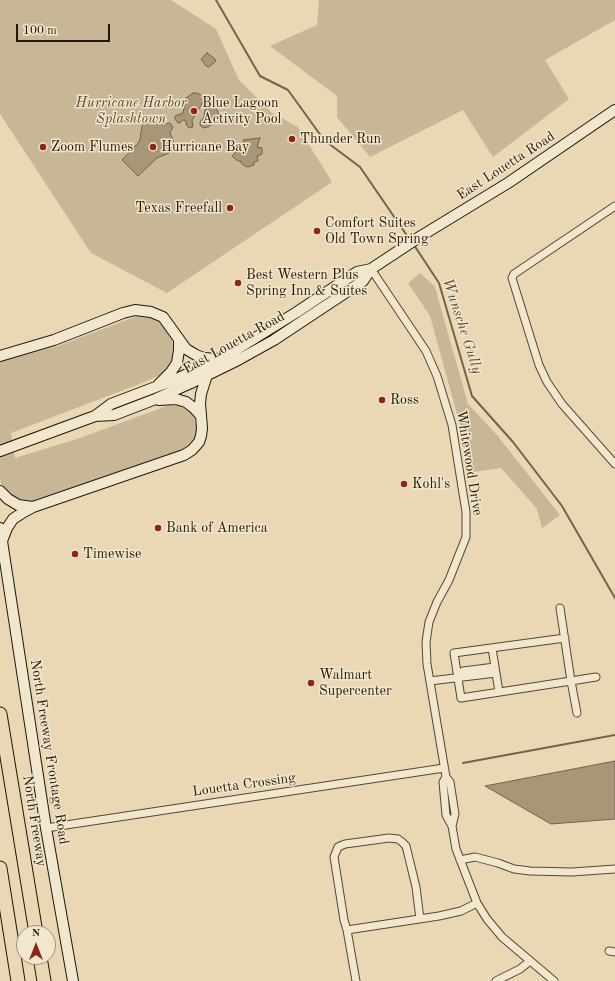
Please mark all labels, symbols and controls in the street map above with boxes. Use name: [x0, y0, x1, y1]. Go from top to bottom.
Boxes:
scale bar: [18, 16, 112, 42]
text: 100 m: [23, 25, 57, 37]
park label: Hurricane Harbor Splashtown: [76, 95, 186, 128]
place label: Blue Lagoon Activity Pool: [202, 95, 281, 128]
marker: Blue Lagoon Activity Pool: [189, 106, 199, 116]
street label: East Louetta Road: [454, 128, 558, 204]
place label: Thunder Run: [300, 131, 381, 147]
marker: Thunder Run: [287, 134, 297, 144]
place label: Zoom Flumes: [51, 139, 133, 155]
place label: Hurricane Bay: [161, 139, 249, 155]
marker: Zoom Flumes: [38, 142, 48, 152]
marker: Hurricane Bay: [148, 142, 158, 152]
place label: Texas Freefall: [135, 200, 222, 216]
marker: Texas Freefall: [225, 203, 235, 213]
place label: Comfort Suites Old Town Spring: [325, 215, 428, 248]
marker: Comfort Suites Old Town Spring: [312, 226, 322, 236]
place label: Best Western Plus Spring Inn & Suites: [246, 267, 367, 300]
water label: Wunsche Gully: [438, 276, 486, 376]
marker: Best Western Plus Spring Inn & Suites: [233, 278, 243, 288]
street label: East Louetta Road: [180, 308, 288, 378]
place label: Ross: [390, 392, 419, 408]
marker: Ross: [377, 395, 387, 405]
street label: Whitewood Drive: [452, 409, 486, 517]
place label: Kohl's: [412, 476, 450, 492]
marker: Kohl's: [399, 479, 409, 489]
place label: Bank of America: [166, 520, 268, 536]
marker: Bank of America: [153, 523, 163, 533]
place label: Timewise: [83, 546, 141, 562]
marker: Timewise: [70, 549, 80, 559]
street label: North Freeway Frontage Road: [26, 658, 72, 846]
place label: Walmart Supercenter: [319, 667, 392, 700]
marker: Walmart Supercenter: [306, 678, 316, 688]
street label: Louetta Crossing: [191, 769, 297, 801]
street label: North Freeway: [18, 774, 50, 868]
north arrow: [16, 925, 56, 965]
text: N: [32, 928, 40, 939]

